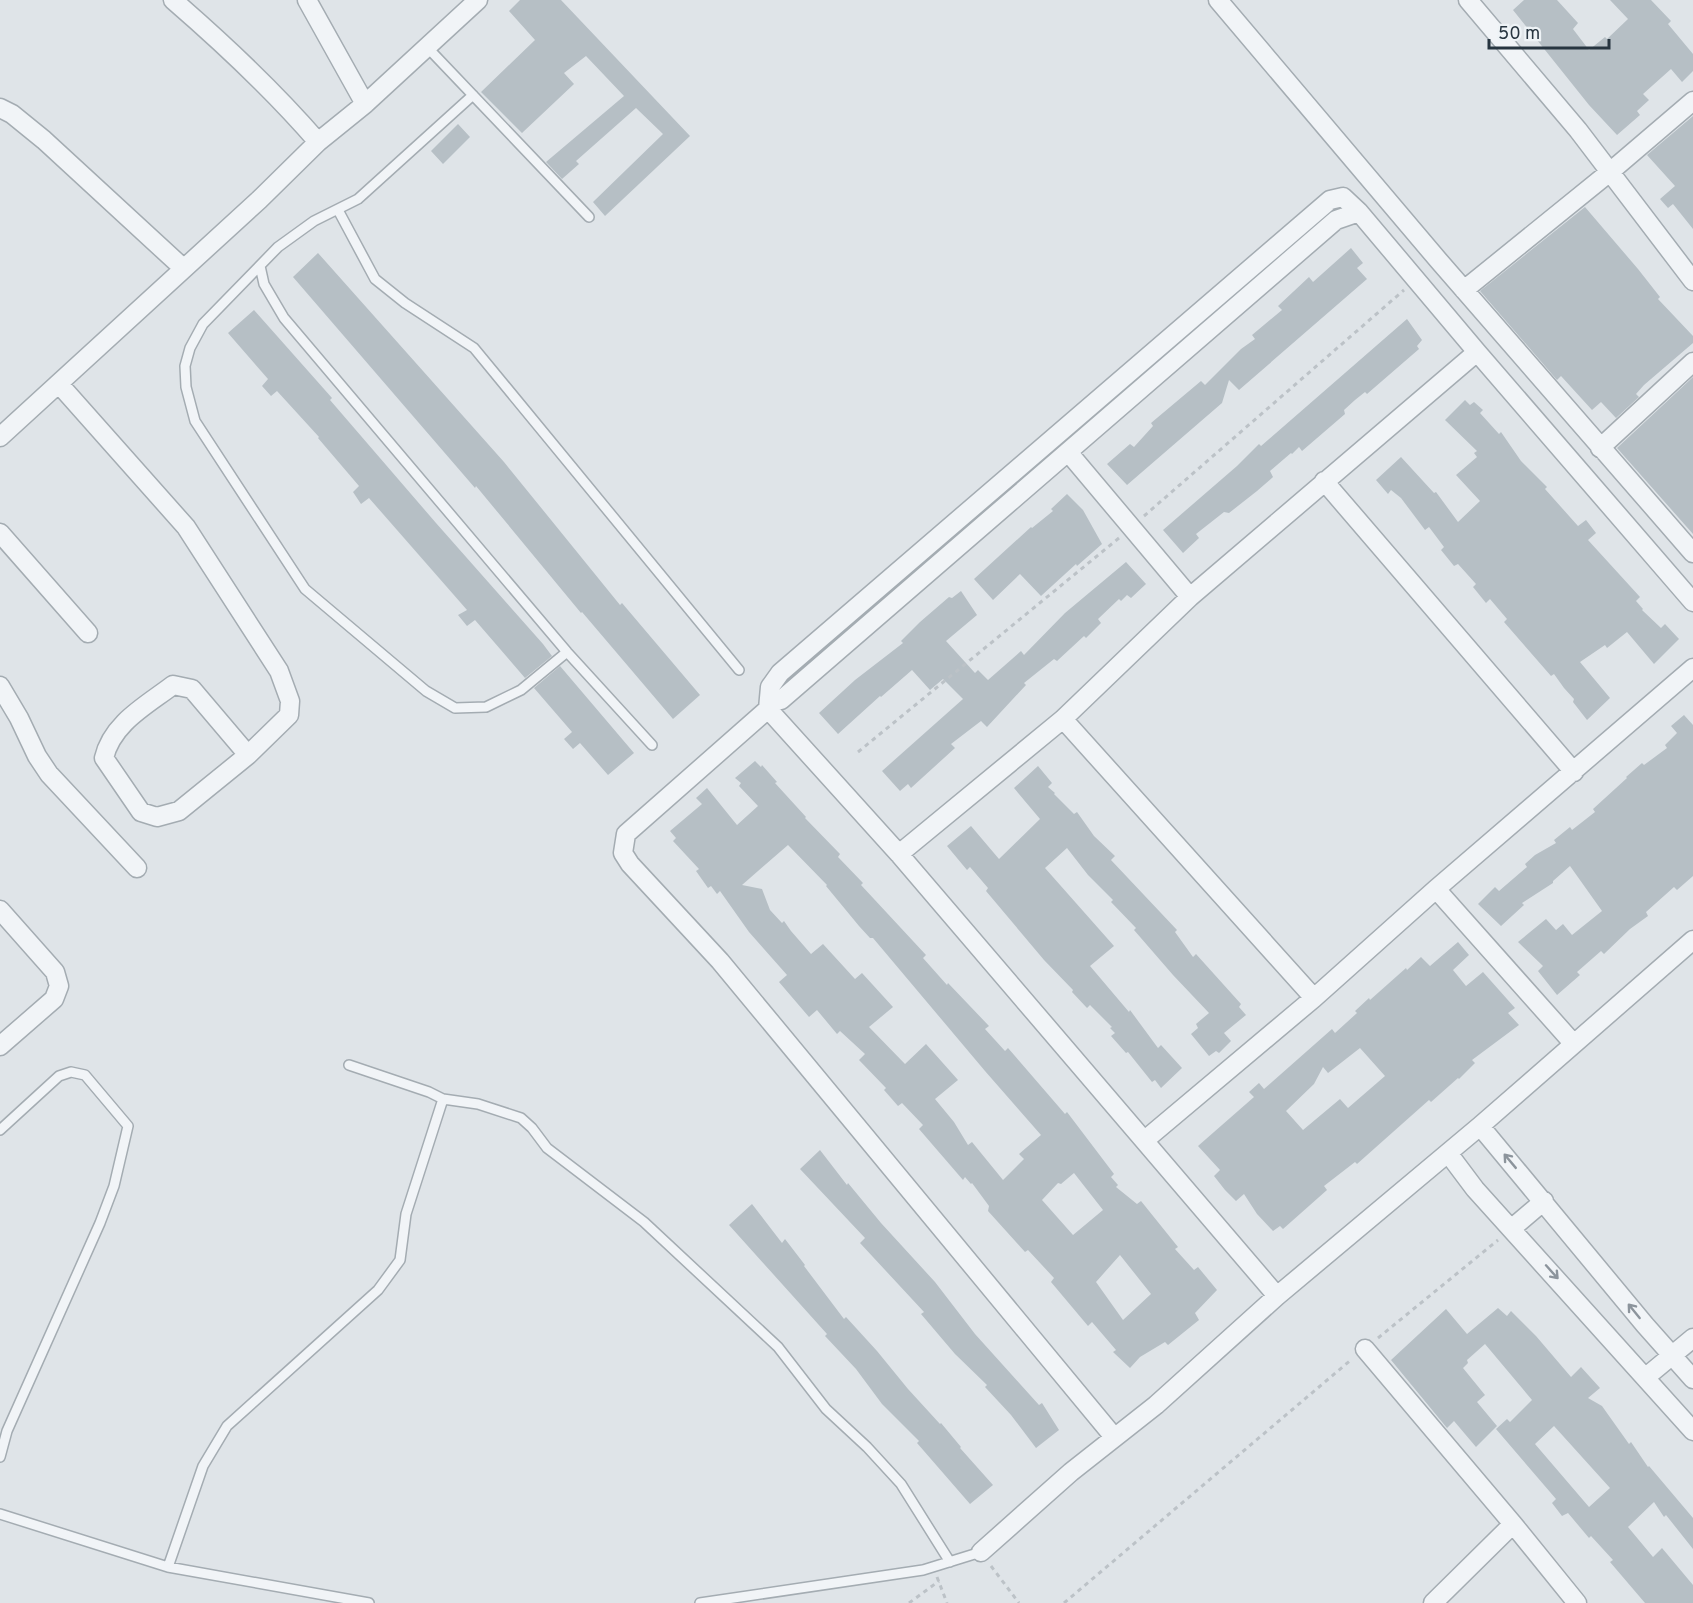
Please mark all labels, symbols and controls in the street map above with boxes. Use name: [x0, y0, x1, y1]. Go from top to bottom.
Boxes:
scale bar: [1489, 12, 1609, 50]
text: 50 m: [1498, 23, 1540, 46]
one-way arrow: [1503, 1154, 1517, 1169]
one-way arrow: [1545, 1264, 1559, 1279]
one-way arrow: [1628, 1304, 1641, 1320]

